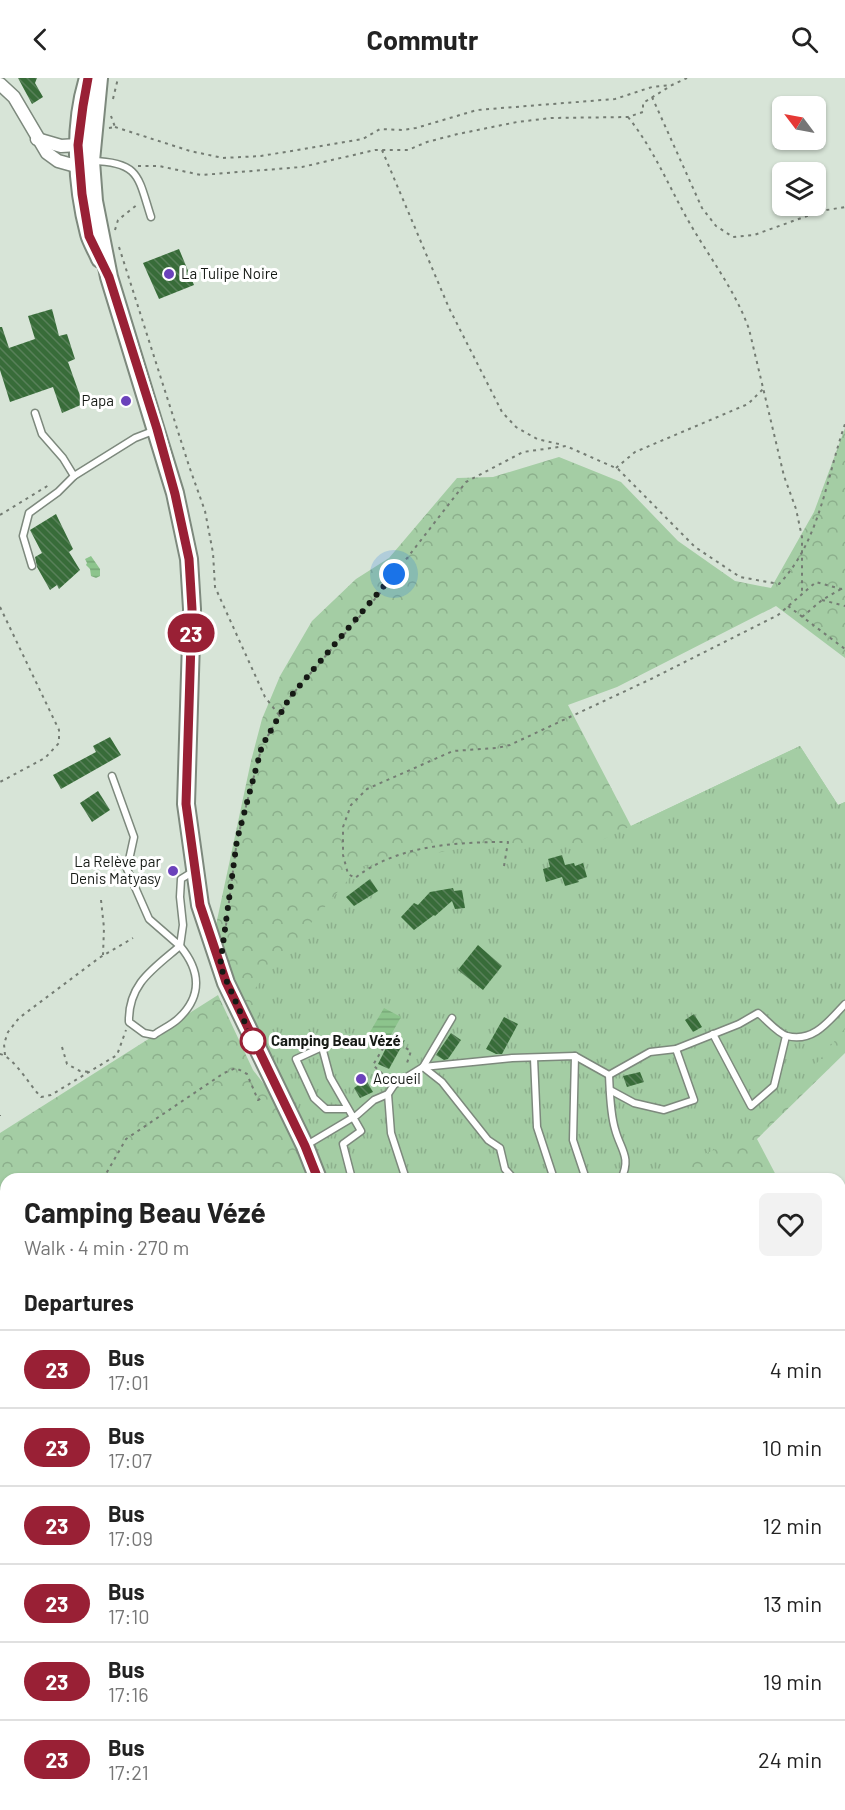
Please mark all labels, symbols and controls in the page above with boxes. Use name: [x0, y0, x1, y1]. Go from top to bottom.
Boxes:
icon: back: [24, 23, 57, 56]
text: Commutr: [367, 23, 478, 55]
icon: search: [788, 23, 821, 56]
north arrow: [772, 96, 826, 150]
map controls: [772, 96, 826, 216]
button: layers: [772, 162, 826, 216]
place label: La Tulipe Noire: [181, 264, 278, 282]
marker: La Tulipe Noire: [162, 267, 176, 281]
place label: Papa: [82, 391, 114, 409]
marker: Papa: [119, 394, 133, 408]
your location: [379, 559, 409, 589]
line badge: 23: [164, 614, 218, 652]
text: 23: [180, 621, 202, 646]
place label: La Relève par Denis Matyasy: [70, 852, 162, 887]
marker: La Relève par Denis Matyasy: [166, 864, 180, 878]
marker: Camping Beau Vézé: [240, 1028, 266, 1054]
place label: Camping Beau Vézé: [271, 1031, 401, 1049]
place label: Accueil: [373, 1069, 421, 1087]
marker: Accueil: [354, 1072, 368, 1086]
button: heart: [759, 1193, 822, 1256]
text: Camping Beau Vézé: [24, 1195, 266, 1229]
text: Walk · 4 min · 270 m: [24, 1235, 189, 1259]
text: Departures: [24, 1289, 134, 1315]
text: Bus: [108, 1344, 145, 1370]
text: 4 min: [770, 1356, 822, 1382]
text: 23: [46, 1357, 68, 1382]
text: 17:01: [108, 1370, 149, 1394]
text: Bus: [108, 1422, 145, 1448]
text: 10 min: [762, 1434, 822, 1460]
text: 23: [46, 1435, 68, 1460]
text: 17:07: [108, 1448, 152, 1472]
text: Bus: [108, 1500, 145, 1526]
text: 12 min: [762, 1512, 822, 1538]
text: 23: [46, 1513, 68, 1538]
text: 17:09: [108, 1526, 153, 1550]
text: Bus: [108, 1578, 145, 1604]
text: 13 min: [763, 1590, 822, 1616]
text: 23: [46, 1591, 68, 1616]
text: 17:10: [108, 1604, 150, 1628]
text: Bus: [108, 1656, 145, 1682]
text: 19 min: [763, 1668, 822, 1694]
text: 23: [46, 1669, 68, 1694]
text: 17:16: [108, 1682, 149, 1706]
text: Bus: [108, 1734, 145, 1760]
text: 24 min: [758, 1746, 822, 1772]
text: 23: [46, 1747, 68, 1772]
text: 17:21: [108, 1760, 149, 1784]

